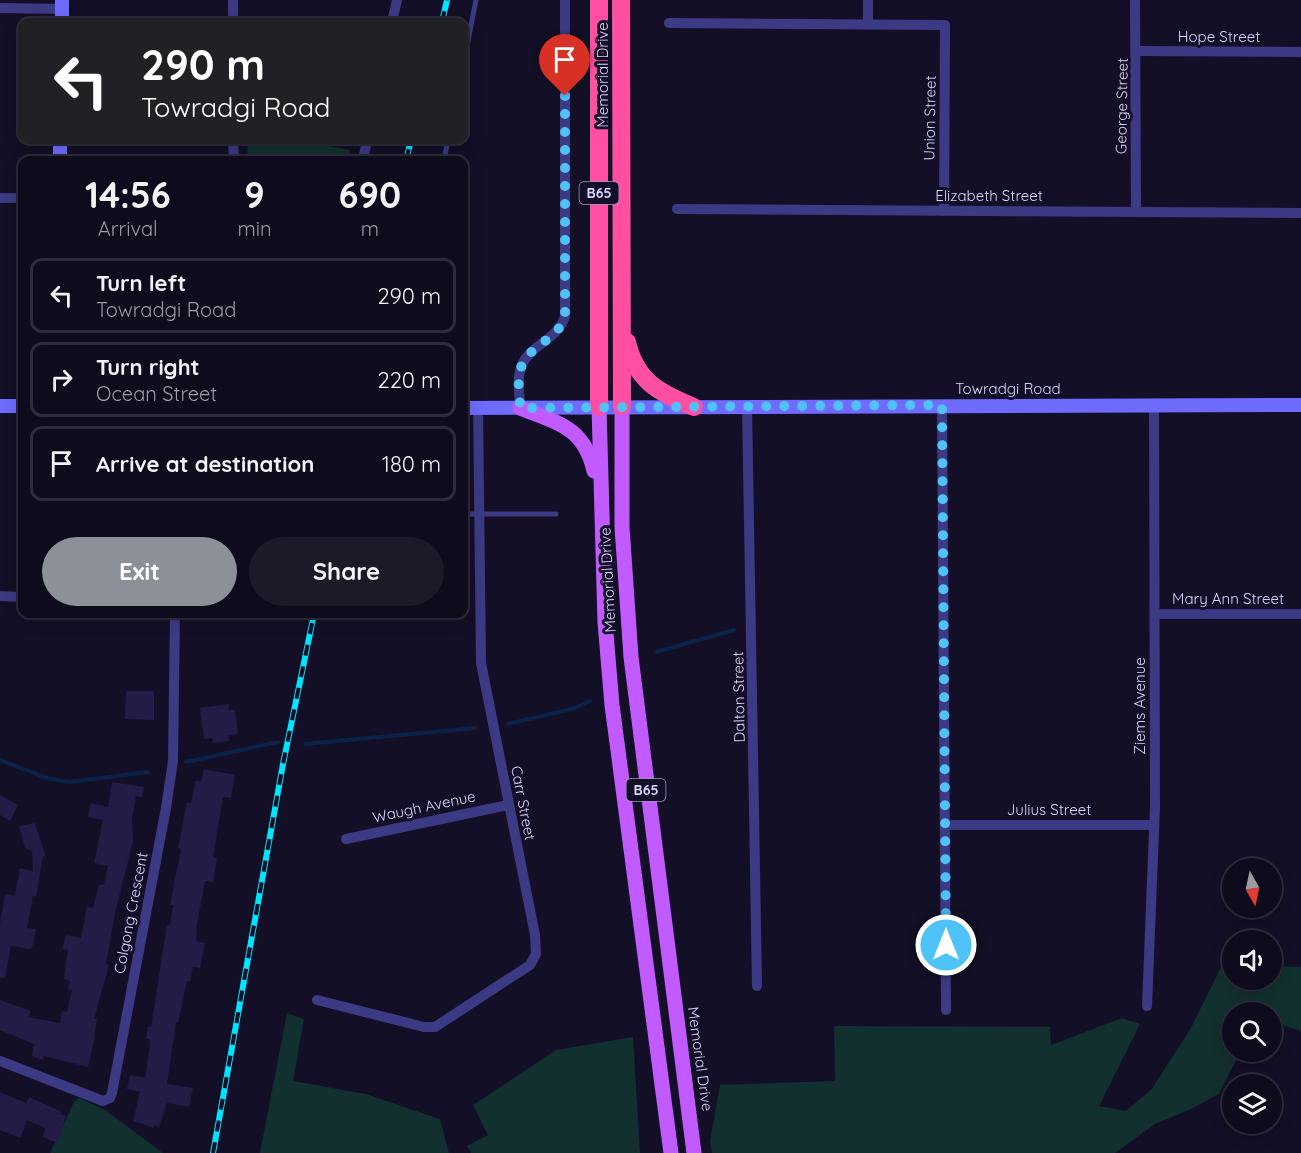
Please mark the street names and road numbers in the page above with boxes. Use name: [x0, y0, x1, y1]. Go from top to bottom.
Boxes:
street label: Memorial Drive: [593, 22, 612, 128]
street label: Hope Street: [1178, 27, 1260, 46]
street label: George Street: [1111, 58, 1132, 154]
street label: Union Street: [919, 75, 940, 161]
road number: B65: [580, 182, 618, 204]
street label: Elizabeth Street: [935, 186, 1043, 205]
street label: Towradgi Road: [955, 379, 1061, 398]
street label: Memorial Drive: [595, 527, 620, 633]
street label: Mary Ann Street: [1172, 589, 1284, 608]
street label: Dalton Street: [728, 651, 749, 743]
street label: Ziems Avenue: [1130, 657, 1149, 755]
street label: Carr Street: [507, 764, 540, 842]
road number: B65: [626, 779, 666, 801]
street label: Waugh Avenue: [371, 786, 477, 827]
street label: Julius Street: [1007, 800, 1091, 819]
street label: Colgong Crescent: [109, 851, 152, 975]
street label: Memorial Drive: [684, 1005, 717, 1112]

